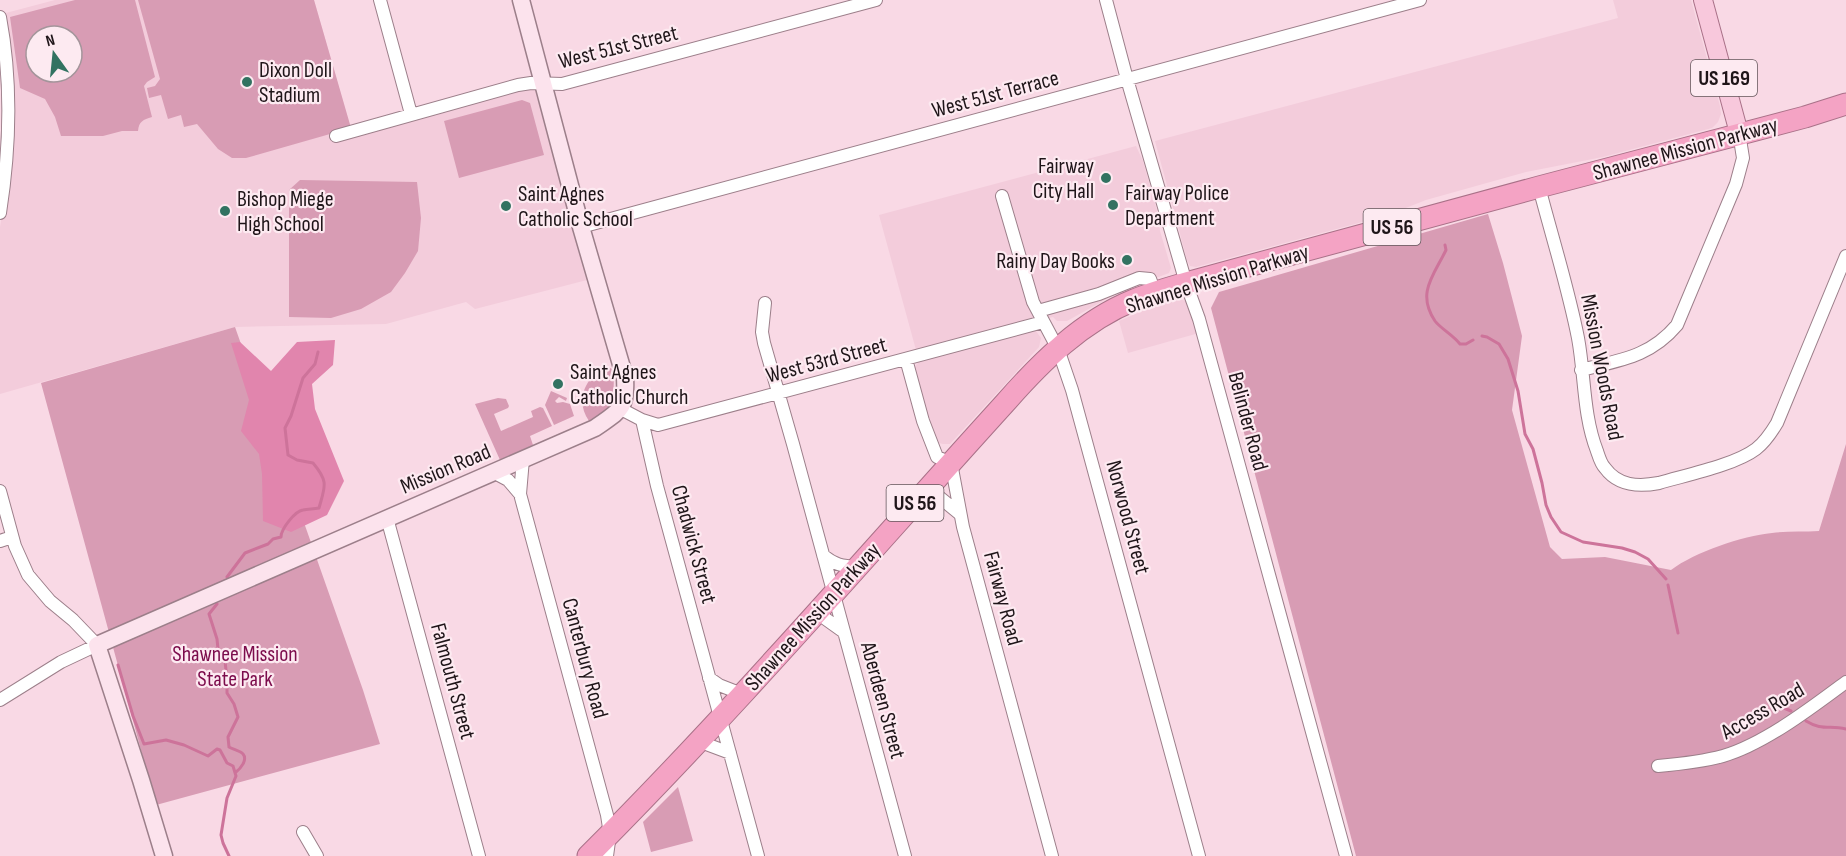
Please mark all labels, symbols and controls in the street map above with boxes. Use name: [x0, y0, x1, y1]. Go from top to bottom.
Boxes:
street label: West 51st Street: [556, 20, 681, 75]
north arrow: [24, 24, 84, 84]
text: N: [44, 31, 57, 51]
place label: Dixon Doll Stadium: [259, 57, 332, 109]
road number: US 169: [1691, 60, 1757, 96]
street label: West 51st Terrace: [929, 65, 1062, 124]
marker: Dixon Doll Stadium: [240, 75, 254, 89]
street label: Shawnee Mission Parkway: [1590, 112, 1781, 187]
place label: Fairway City Hall: [1033, 153, 1095, 205]
marker: Fairway City Hall: [1099, 171, 1113, 185]
place label: Fairway Police Department: [1125, 180, 1229, 232]
place label: Saint Agnes Catholic School: [518, 181, 633, 233]
place label: Bishop Miege High School: [237, 186, 333, 238]
marker: Fairway Police Department: [1106, 198, 1120, 212]
marker: Saint Agnes Catholic School: [499, 199, 513, 213]
marker: Bishop Miege High School: [218, 204, 232, 218]
road number: US 56: [1364, 209, 1420, 245]
street label: Shawnee Mission Parkway: [1123, 239, 1313, 320]
place label: Rainy Day Books: [996, 248, 1115, 275]
marker: Rainy Day Books: [1120, 253, 1134, 267]
street label: Mission Woods Road: [1574, 292, 1629, 443]
street label: West 53rd Street: [763, 331, 890, 390]
place label: Saint Agnes Catholic Church: [570, 359, 688, 411]
street label: Belinder Road: [1221, 369, 1274, 474]
marker: Saint Agnes Catholic Church: [551, 377, 565, 391]
street label: Mission Road: [396, 438, 495, 500]
street label: Norwood Street: [1099, 458, 1156, 577]
street label: Chadwick Street: [665, 482, 722, 607]
road number: US 56: [886, 485, 944, 521]
street label: Shawnee Mission Parkway: [739, 537, 887, 697]
street label: Fairway Road: [977, 548, 1028, 648]
street label: Canterbury Road: [556, 595, 614, 722]
street label: Falmouth Street: [424, 620, 481, 743]
street label: Aberdeen Street: [854, 638, 911, 762]
park label: Shawnee Mission State Park: [172, 641, 298, 693]
street label: Access Road: [1715, 677, 1809, 746]

